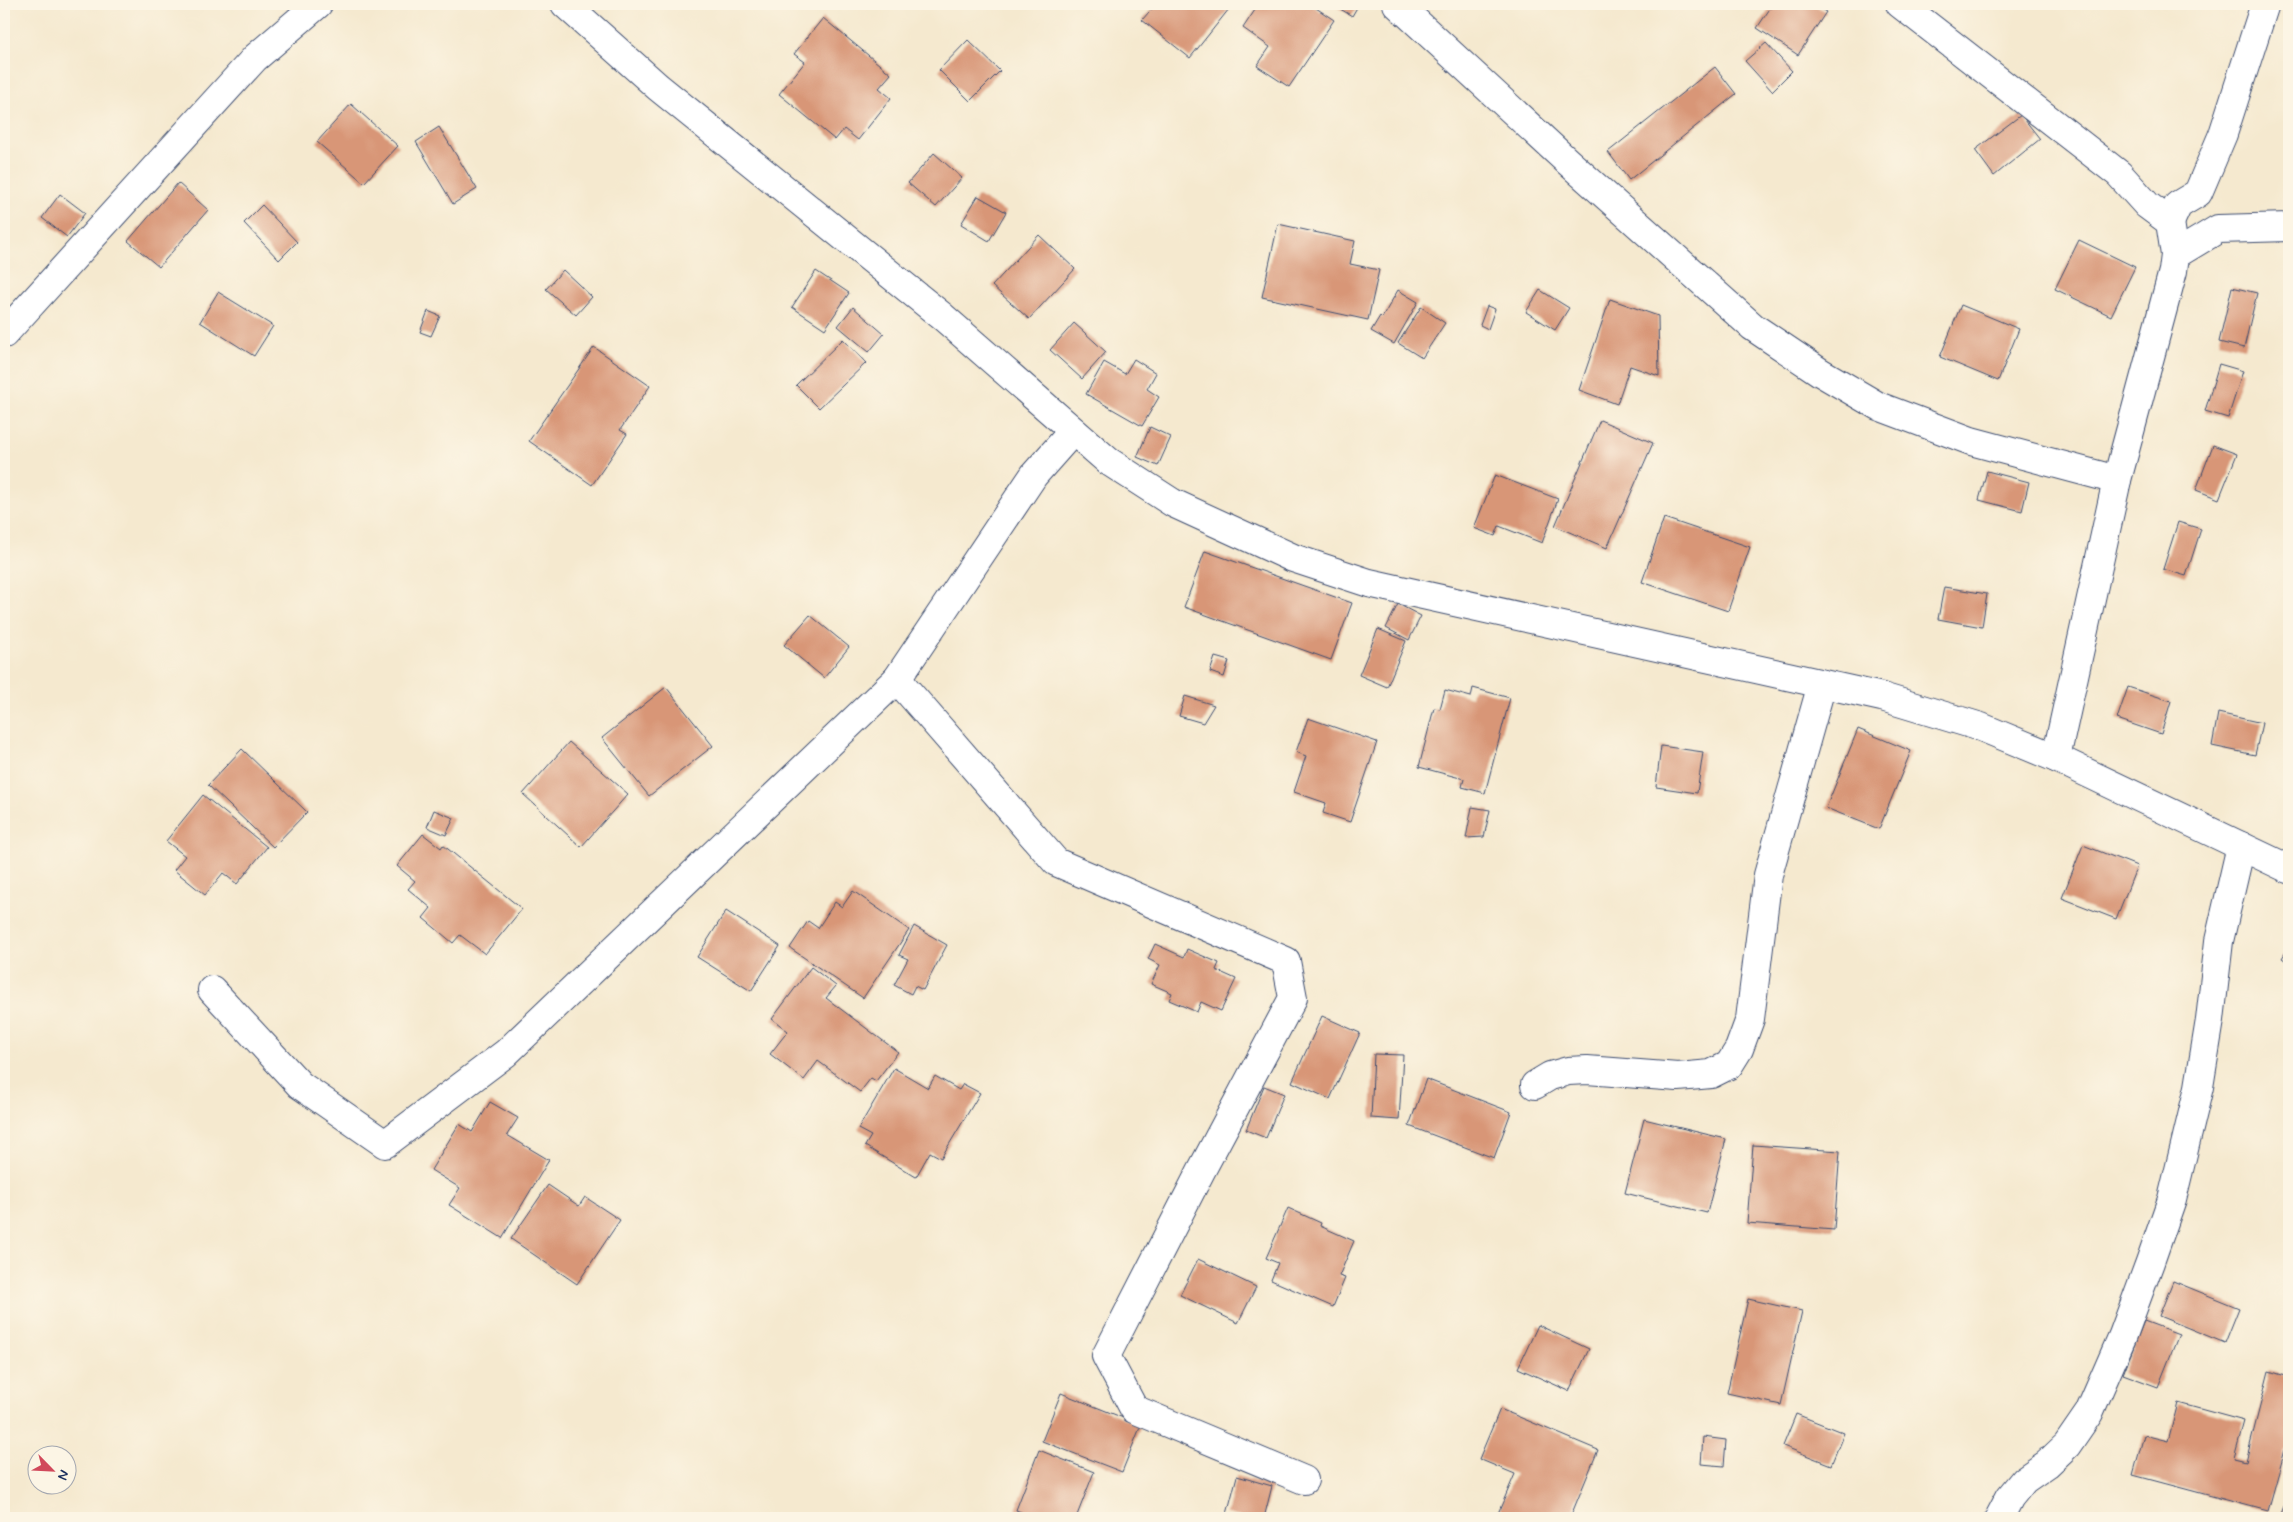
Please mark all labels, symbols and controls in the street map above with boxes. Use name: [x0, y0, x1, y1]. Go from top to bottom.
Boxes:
north arrow: [28, 1444, 78, 1494]
text: N: [53, 1467, 73, 1483]

